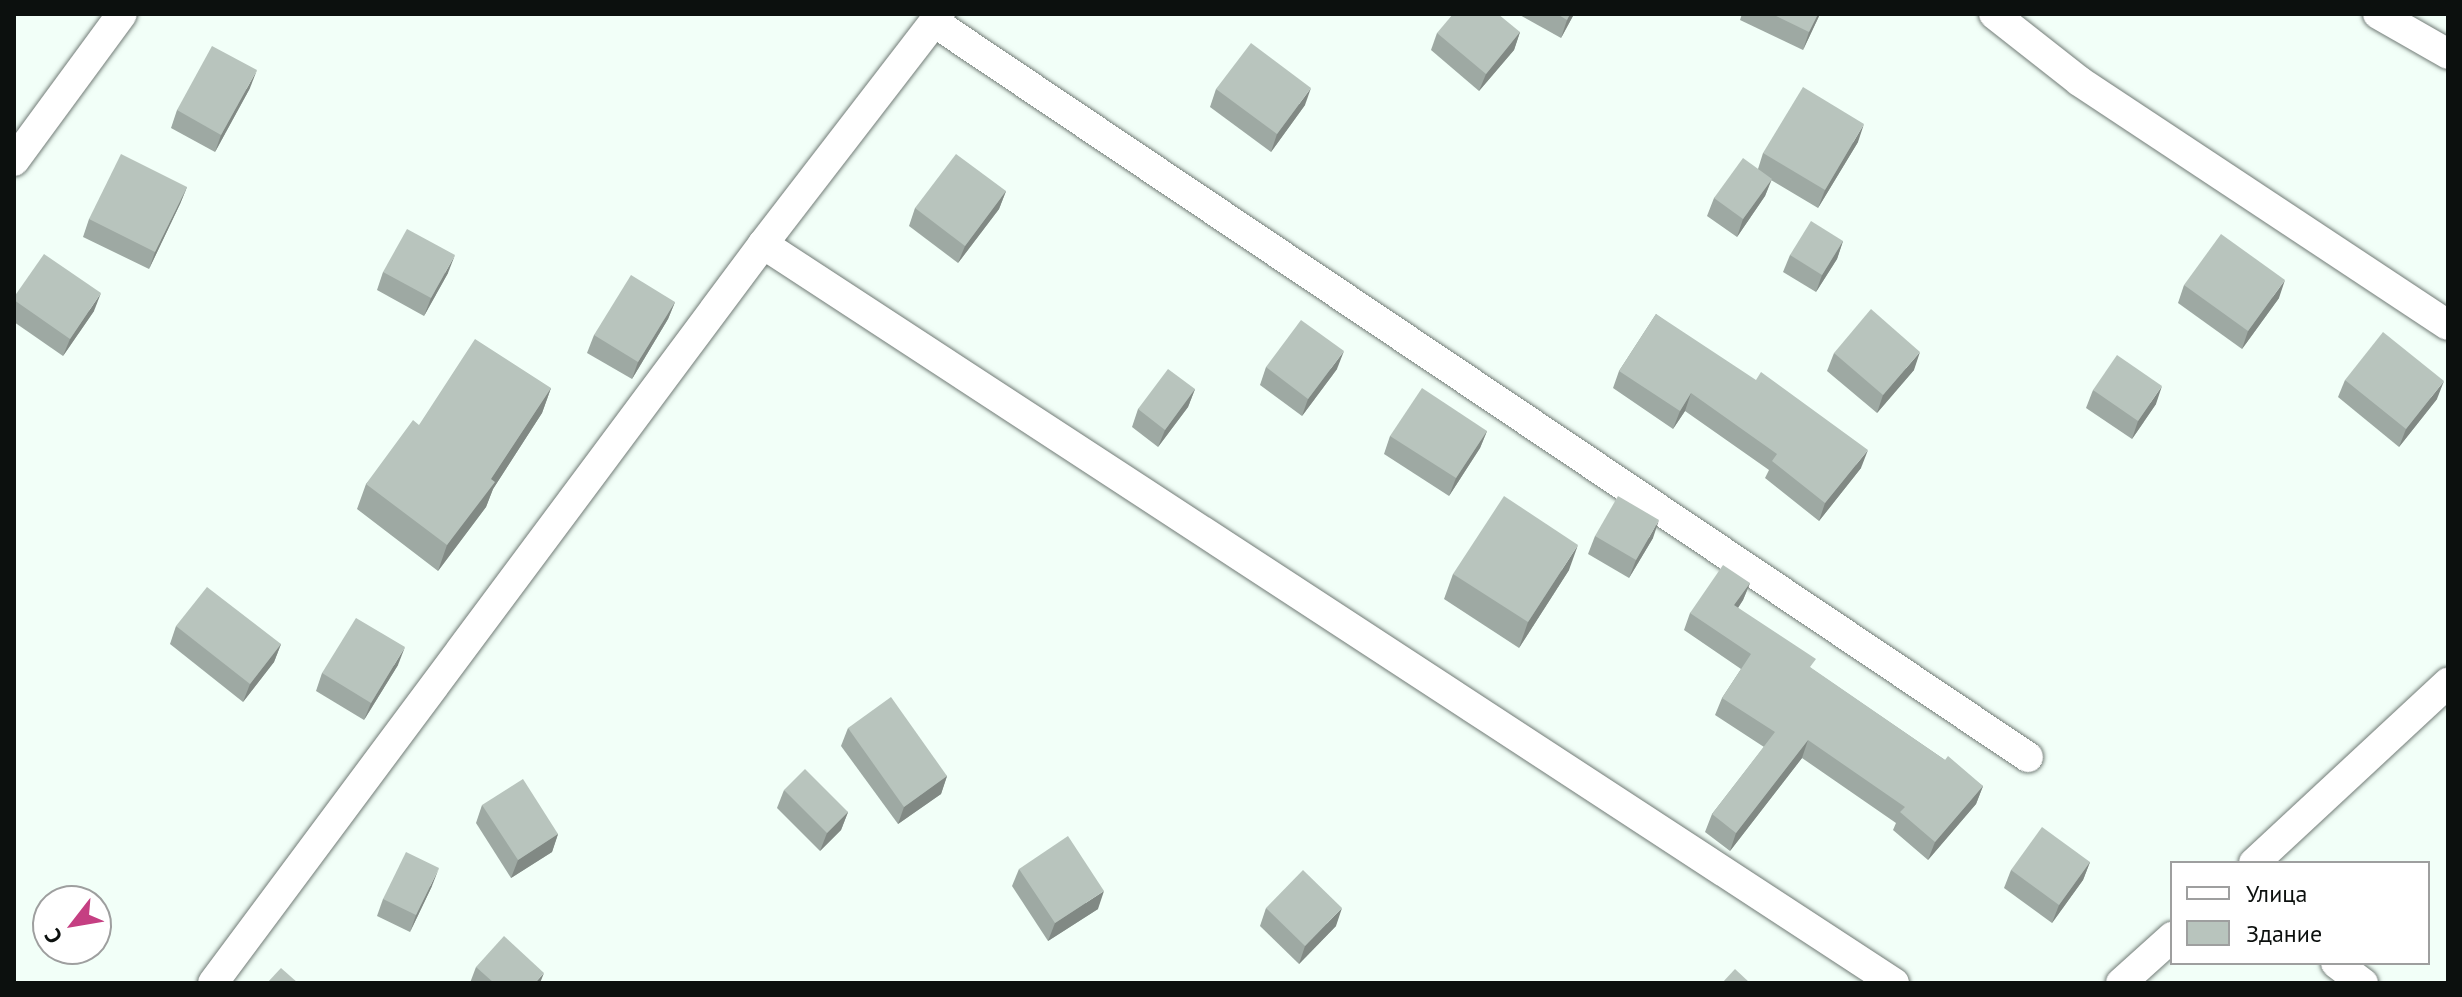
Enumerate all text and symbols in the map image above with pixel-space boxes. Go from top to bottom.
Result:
legend [2170,861,2430,965]
text: Улица [2246,878,2307,909]
north arrow [32,885,112,965]
text: Здание [2246,918,2322,949]
text: С [38,924,68,949]

